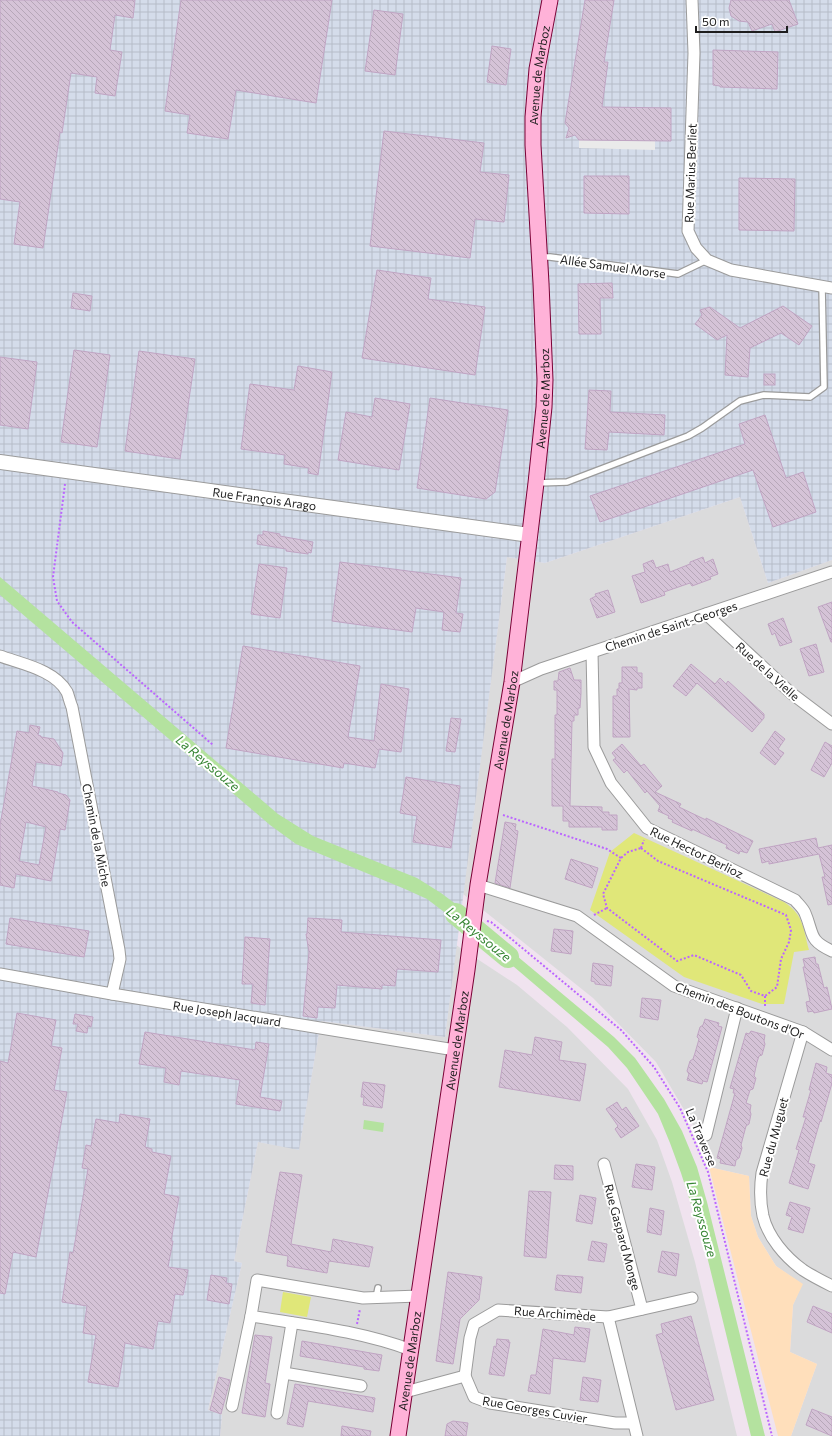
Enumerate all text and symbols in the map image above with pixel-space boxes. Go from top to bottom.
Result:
scale bar [696,8,787,34]
text: 50 m [702,14,730,28]
street label: Avenue de Marboz [526,24,552,125]
street label: Rue Marius Berliet [681,123,699,223]
street label: Allée Samuel Morse [559,252,667,280]
street label: Avenue de Marboz [533,348,552,449]
street label: Rue François Arago [212,484,317,513]
street label: Chemin de Saint-Georges [603,598,739,654]
street label: Rue de la Vielle [733,639,803,703]
street label: Avenue de Marboz [490,670,520,771]
water label: La Reyssouze [173,732,243,794]
street label: Chemin de la Miche [80,782,114,888]
street label: Rue Hector Berlioz [648,823,746,881]
water label: La Reyssouze [443,903,515,965]
street label: Chemin des Boutons d'Or [673,979,807,1041]
street label: Avenue de Marboz [442,989,471,1091]
street label: Rue Joseph Jacquard [172,998,282,1029]
street label: Rue du Muguet [756,1096,790,1178]
street label: La Traverse [684,1106,720,1168]
water label: La Reyssouze [683,1179,721,1259]
street label: Rue Gaspard Monge [602,1182,644,1292]
street label: Rue Archimède [514,1303,596,1323]
street label: Avenue de Marboz [395,1310,423,1412]
street label: Rue Georges Cuvier [482,1393,589,1425]

